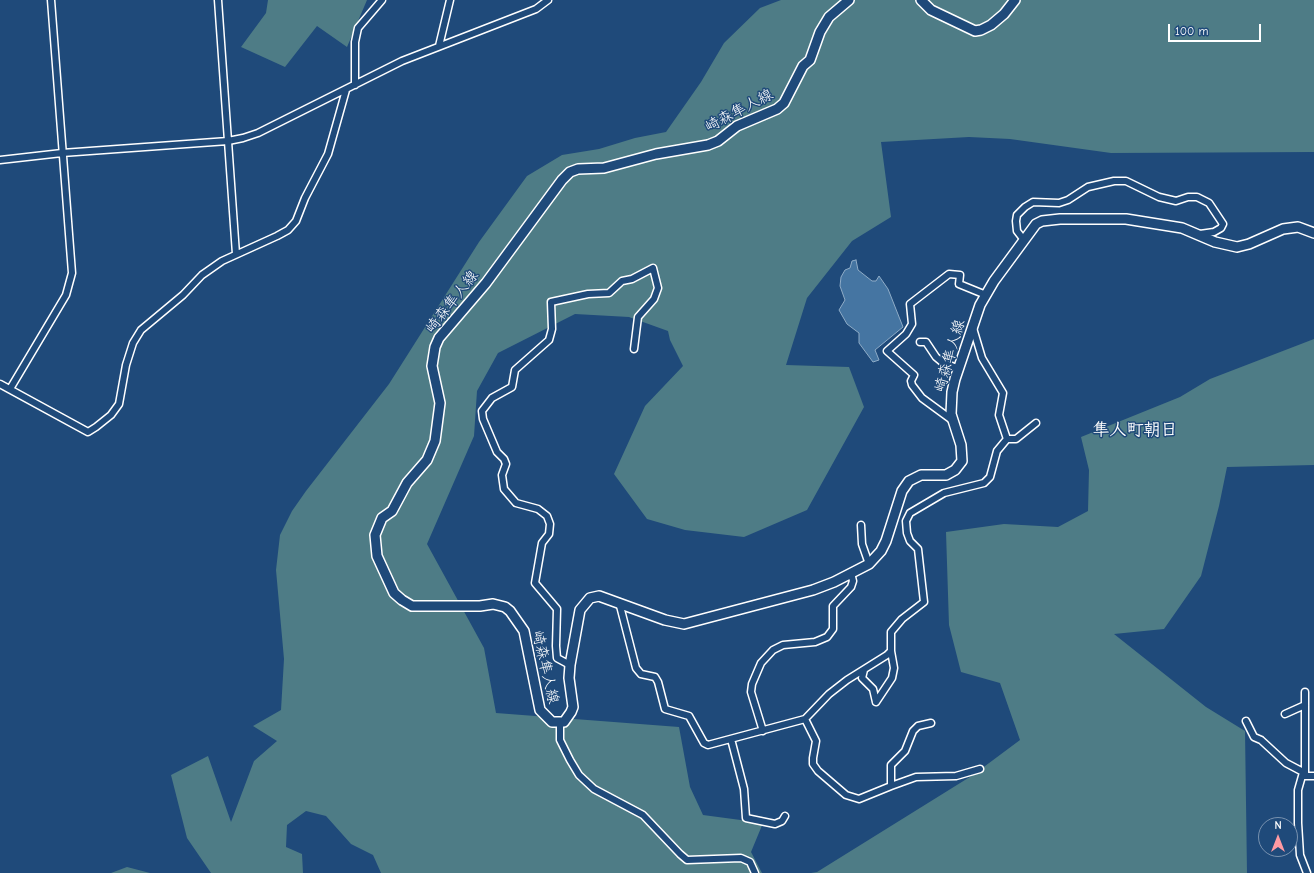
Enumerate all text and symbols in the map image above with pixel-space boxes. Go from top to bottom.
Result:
scale bar [1170,16,1263,42]
text: 100 m [1175,24,1208,38]
street label: 崎森隼人線 [702,85,776,137]
street label: 崎森隼人線 [422,267,482,337]
street label: 崎森隼人線 [931,317,969,395]
district label: 隼人町朝日 [1093,420,1177,440]
street label: 崎森隼人線 [528,628,562,706]
north arrow [1258,817,1298,857]
text: N [1274,819,1282,832]

